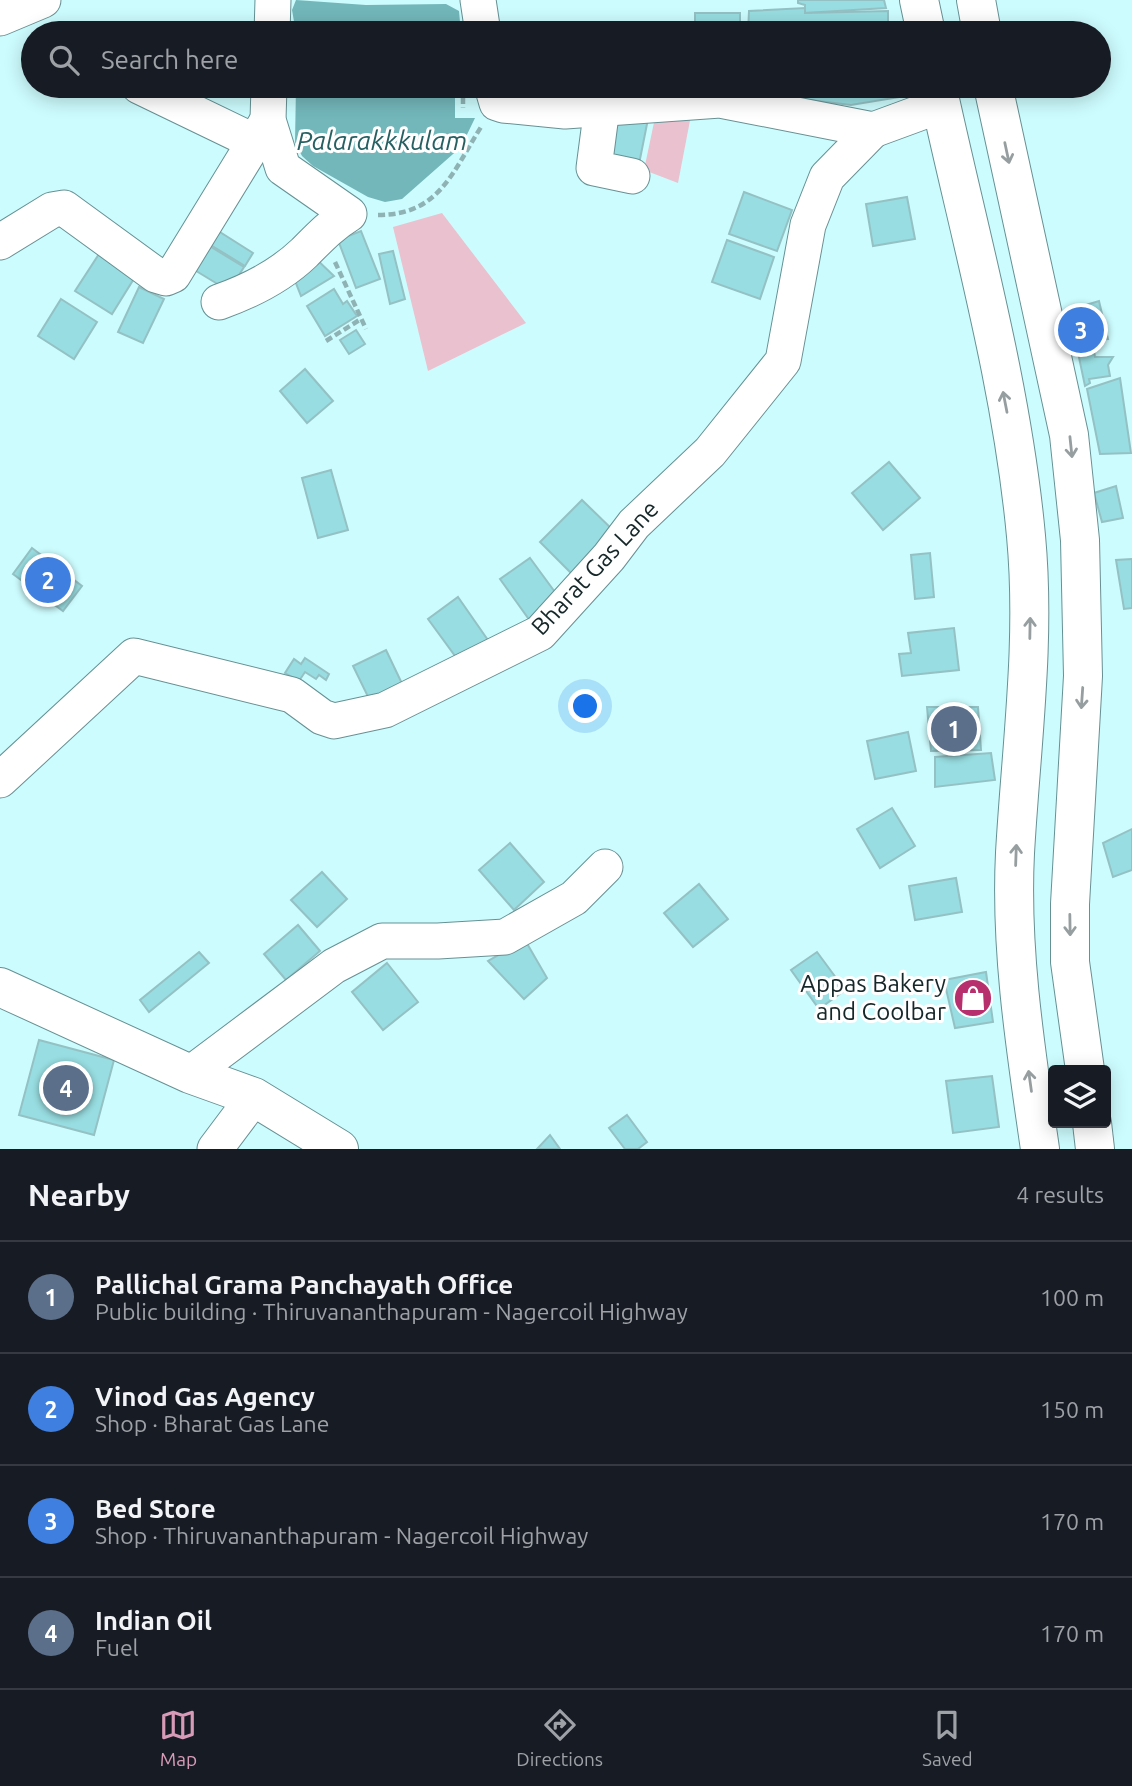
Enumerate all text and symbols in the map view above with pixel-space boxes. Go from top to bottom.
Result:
search box [21,21,1111,98]
icon: search [45,41,83,79]
text: Search here [101,45,238,74]
water label: Palarakkkulam [297,126,467,155]
one-way arrow [1002,141,1015,163]
pin: 3 [1058,304,1104,356]
one-way arrow [998,391,1012,414]
one-way arrow [1064,435,1077,458]
street label: Bharat Gas Lane [526,495,664,640]
pin: 2 [25,554,71,606]
one-way arrow [1023,616,1037,639]
one-way arrow [1075,686,1088,709]
your location [568,689,602,723]
pin: 1 [931,703,977,755]
one-way arrow [1009,843,1022,866]
one-way arrow [1063,913,1077,936]
place label: Appas Bakery and Coolbar [800,970,946,1025]
shop icon: Appas Bakery and Coolbar [952,977,994,1019]
pin: 4 [43,1062,89,1114]
map controls [1048,1065,1111,1128]
button: layers [1048,1065,1111,1128]
one-way arrow [1023,1071,1036,1093]
text: Nearby [28,1178,130,1212]
text: 4 results [1016,1182,1104,1207]
text: Pallichal Grama Panchayath Office [95,1270,513,1299]
text: 1 [45,1285,57,1310]
text: 100 m [1040,1285,1104,1310]
text: Public building · Thiruvananthapuram - Nagercoil Highway [95,1299,688,1324]
text: Vinod Gas Agency [95,1382,315,1411]
text: 2 [45,1397,57,1422]
text: 150 m [1040,1397,1104,1422]
text: Shop · Bharat Gas Lane [95,1411,329,1436]
text: Bed Store [95,1494,216,1523]
text: 3 [45,1509,57,1534]
text: 170 m [1040,1509,1104,1534]
text: Shop · Thiruvananthapuram - Nagercoil Highway [95,1523,588,1548]
text: Indian Oil [95,1606,212,1635]
text: 4 [45,1621,57,1646]
text: 170 m [1040,1621,1104,1646]
text: Fuel [95,1635,139,1660]
tab: Map [159,1706,197,1770]
tab: Directions [516,1706,603,1770]
tab: Saved [922,1706,973,1770]

